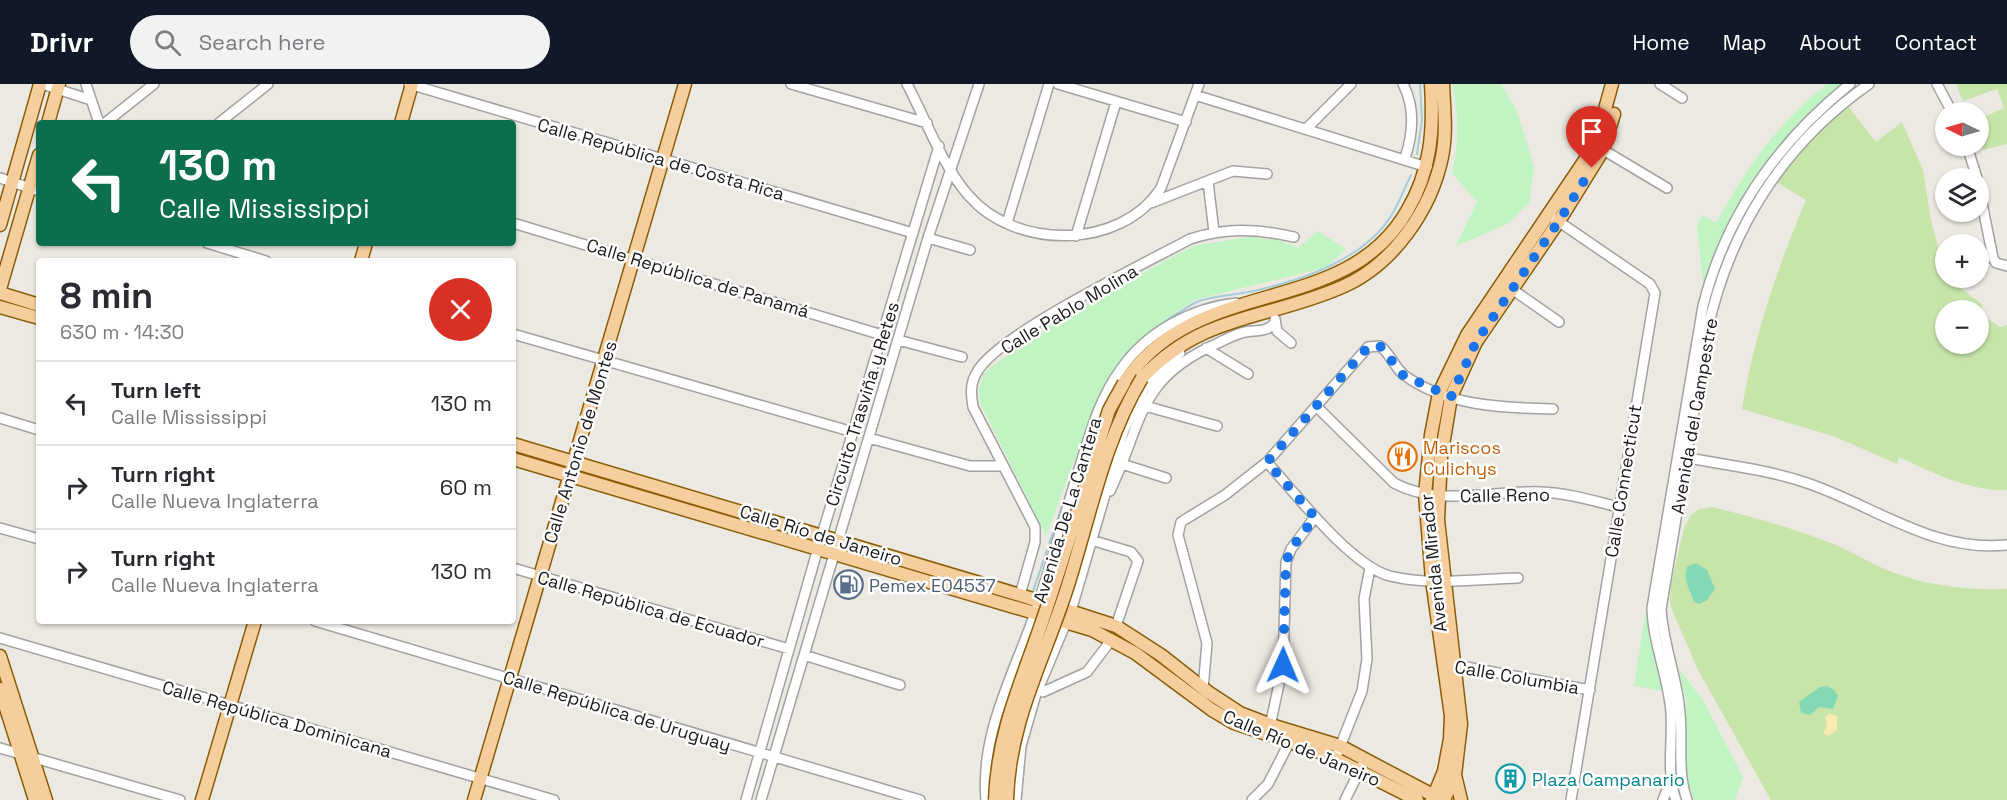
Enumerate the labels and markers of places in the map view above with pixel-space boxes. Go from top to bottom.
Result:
pin [1566,106,1617,168]
place label: Mariscos Culichys [1423,436,1501,480]
restaurant icon: Mariscos Culichys [1386,441,1418,473]
fuel station icon: Pemex E04537 [832,569,864,601]
place label: Pemex E04537 [869,574,996,597]
building icon: Plaza Campanario [1495,763,1527,795]
place label: Plaza Campanario [1532,768,1685,791]

